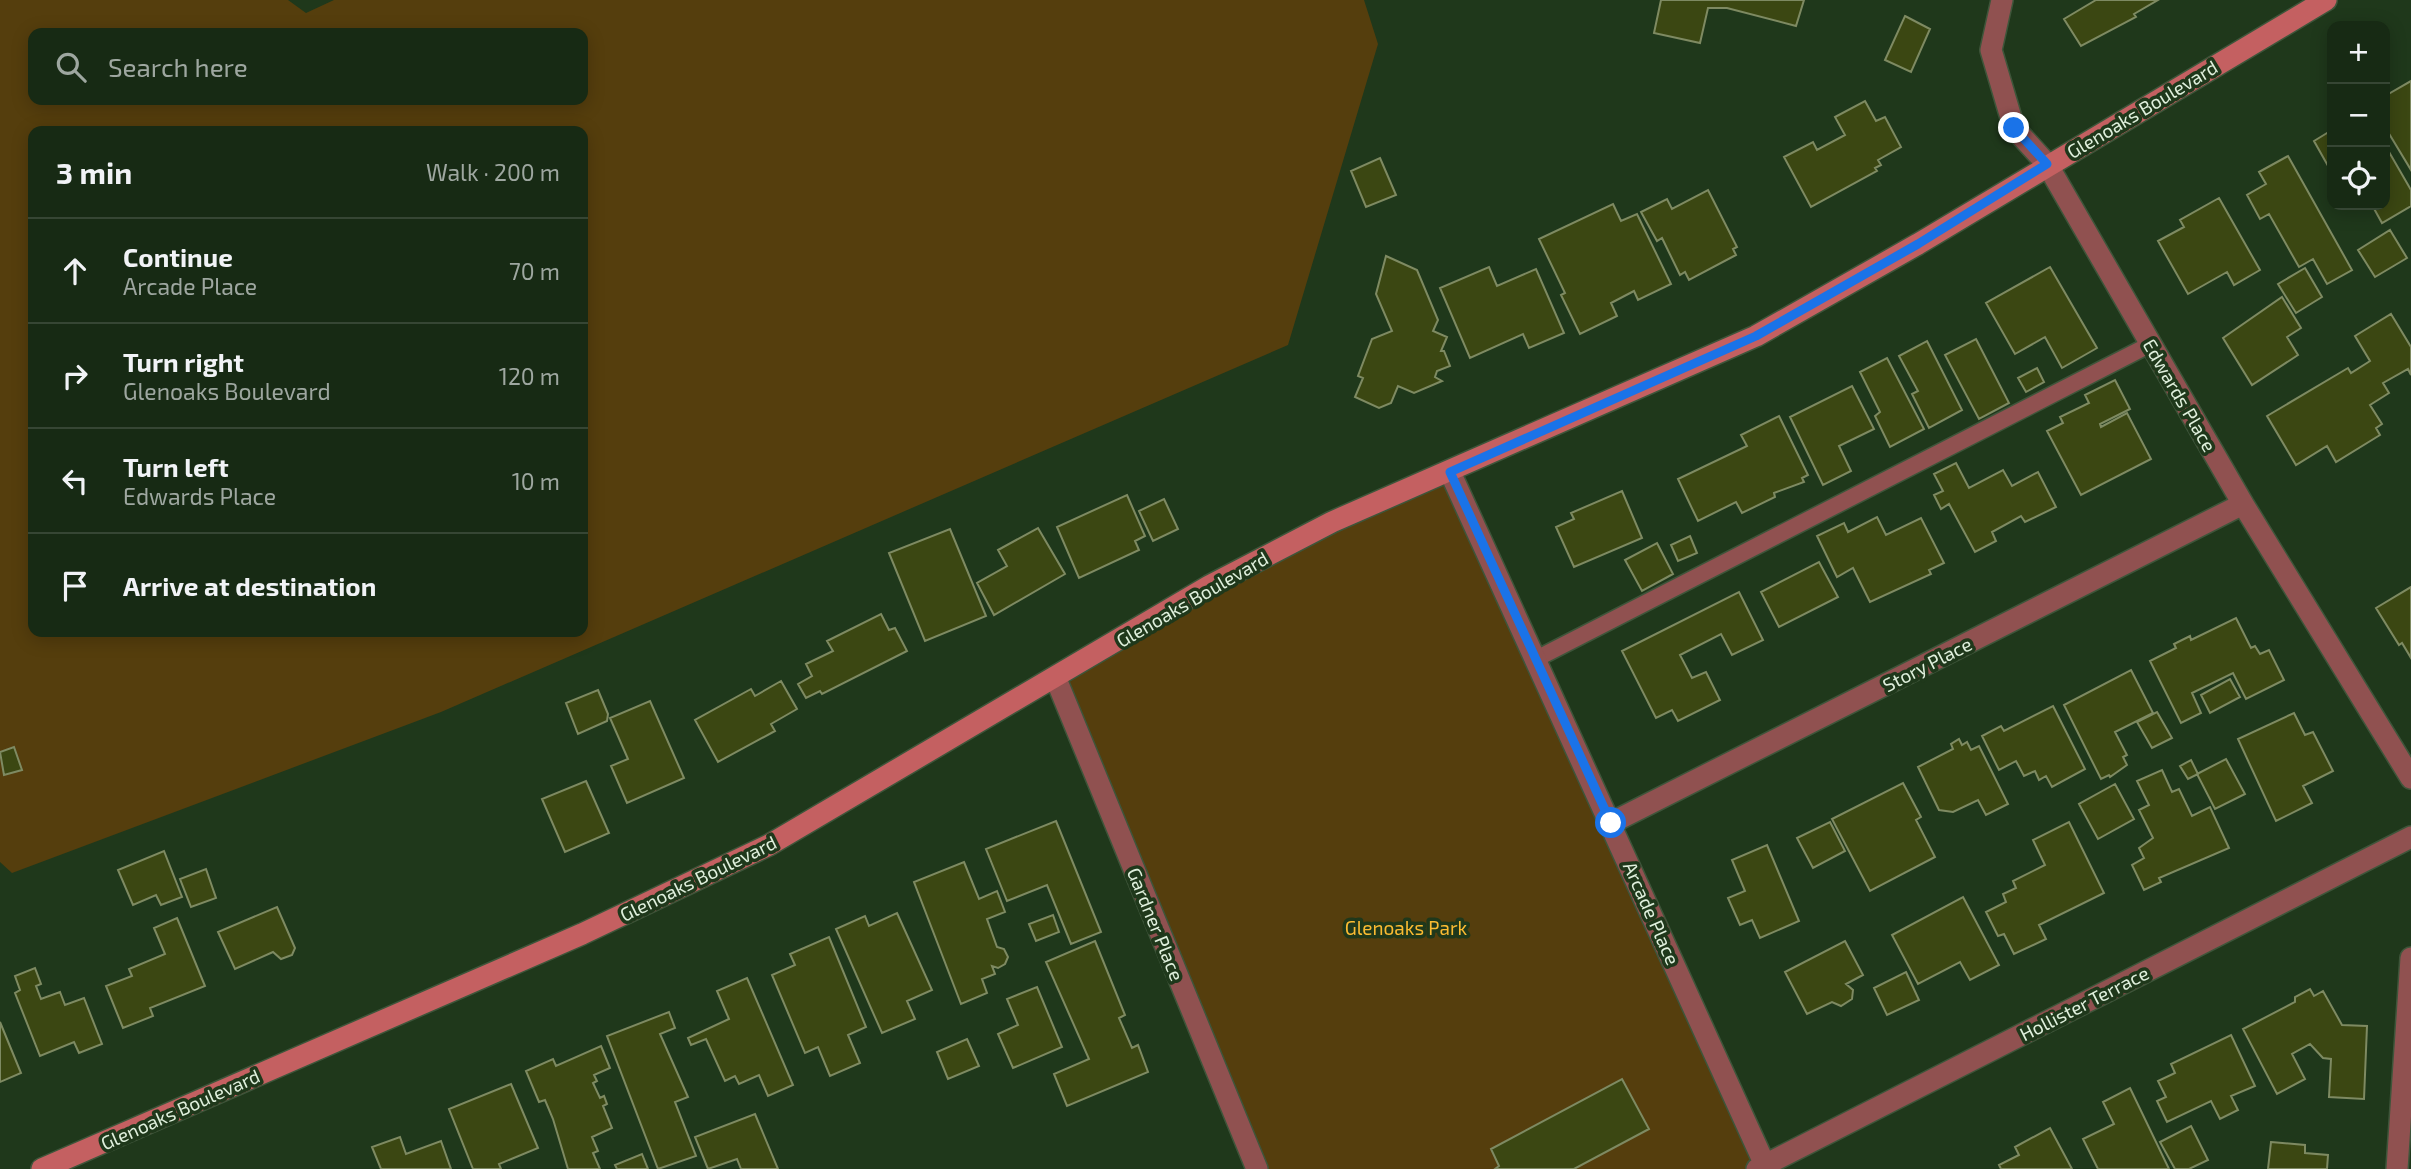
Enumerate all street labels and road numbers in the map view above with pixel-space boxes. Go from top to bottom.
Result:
street label: Glenoaks Boulevard [2063,55,2221,163]
street label: Edwards Place [2138,335,2222,455]
street label: Glenoaks Boulevard [1112,546,1272,652]
street label: Story Place [1879,632,1975,696]
street label: Glenoaks Boulevard [616,830,780,926]
street label: Arcade Place [1619,858,1685,968]
street label: Gardner Place [1123,864,1189,984]
street label: Hollister Terrace [2016,961,2152,1045]
street label: Glenoaks Boulevard [97,1064,263,1154]

